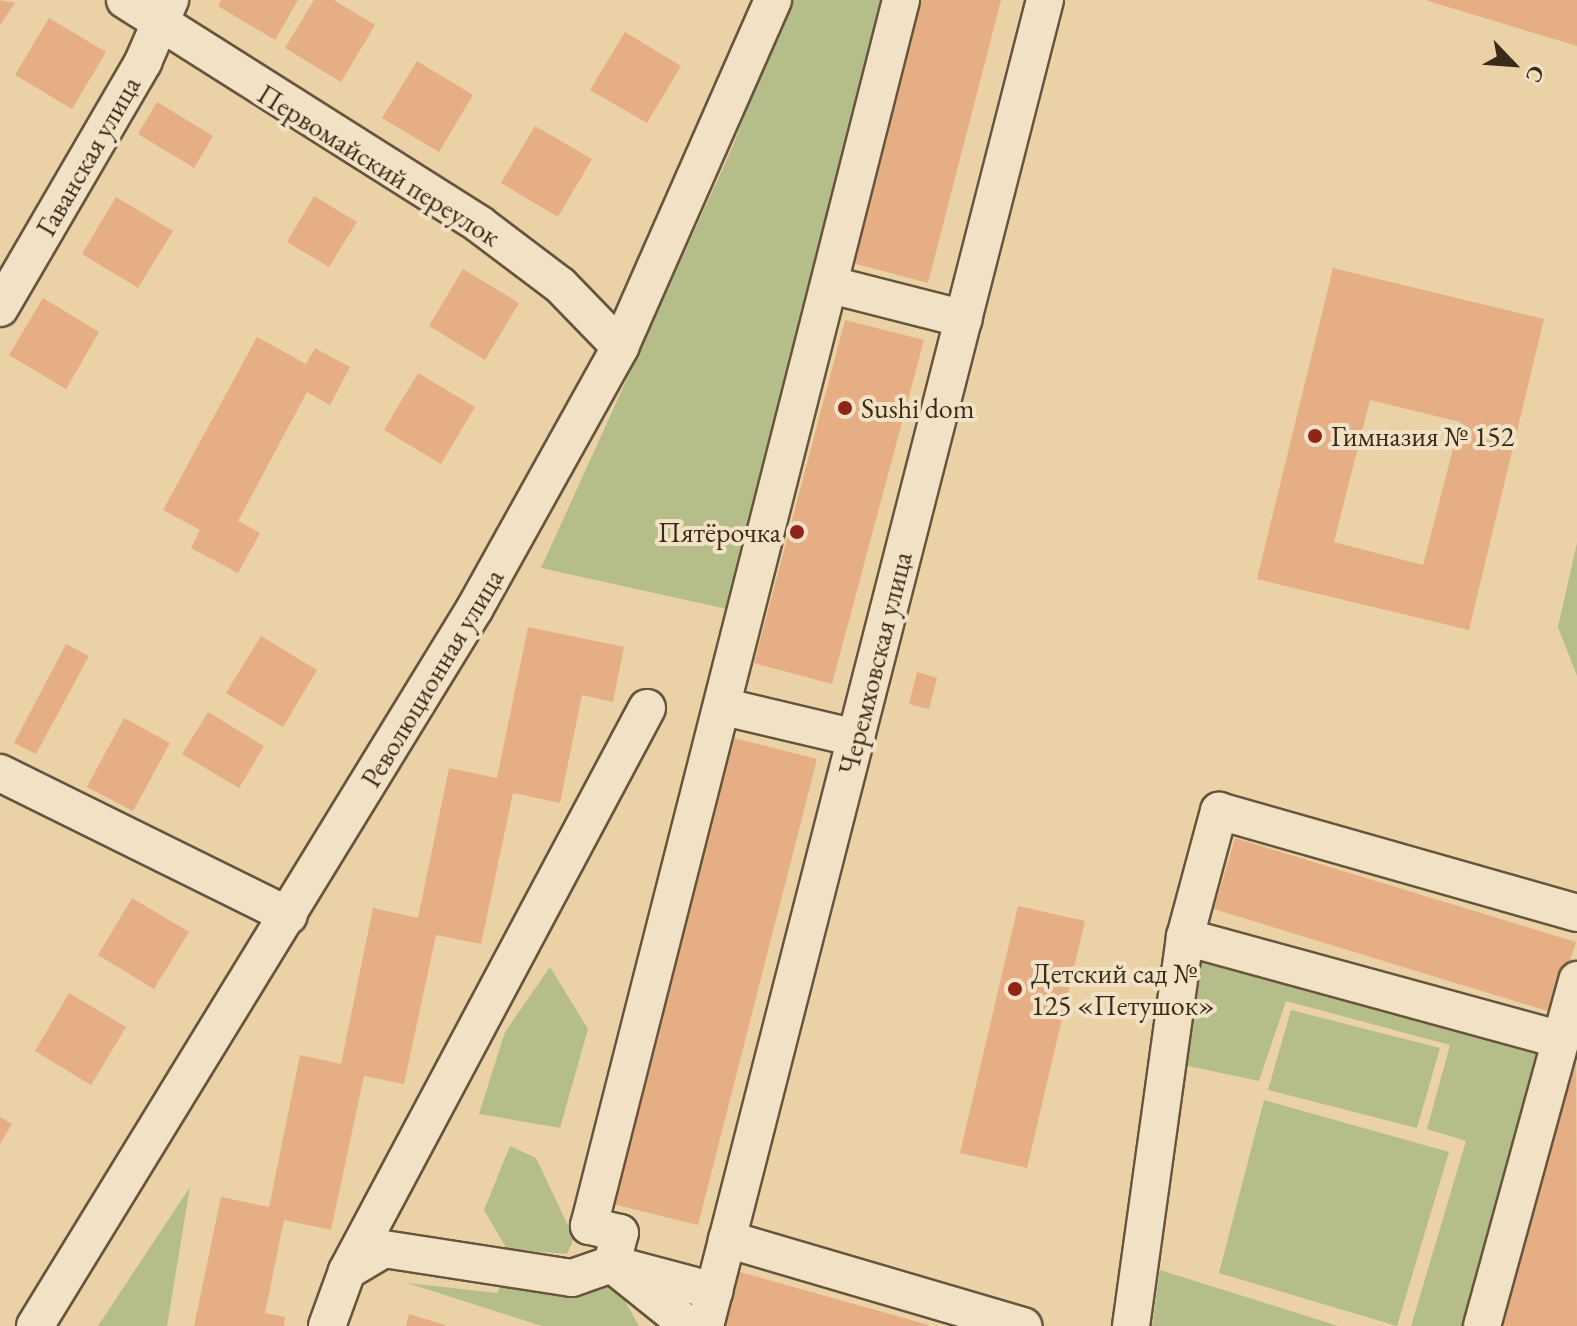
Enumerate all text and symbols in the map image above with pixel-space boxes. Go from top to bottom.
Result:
north arrow [1473,24,1553,104]
text: С [1519,61,1552,88]
street label: Гаванская улица [29,70,147,242]
street label: Первомайский переулок [251,77,507,253]
place label: Sushi dom [861,391,975,425]
marker: Sushi dom [836,399,854,417]
place label: Гимназия № 152 [1331,419,1514,453]
marker: Гимназия № 152 [1306,427,1324,445]
place label: Пятёрочка [658,515,781,549]
marker: Пятёрочка [788,523,806,541]
street label: Черемховская улица [831,548,919,778]
street label: Революционная улица [354,563,510,793]
place label: Детский сад № 125 «Петушок» [1031,956,1215,1022]
marker: Детский сад № 125 «Петушок» [1006,980,1024,998]

